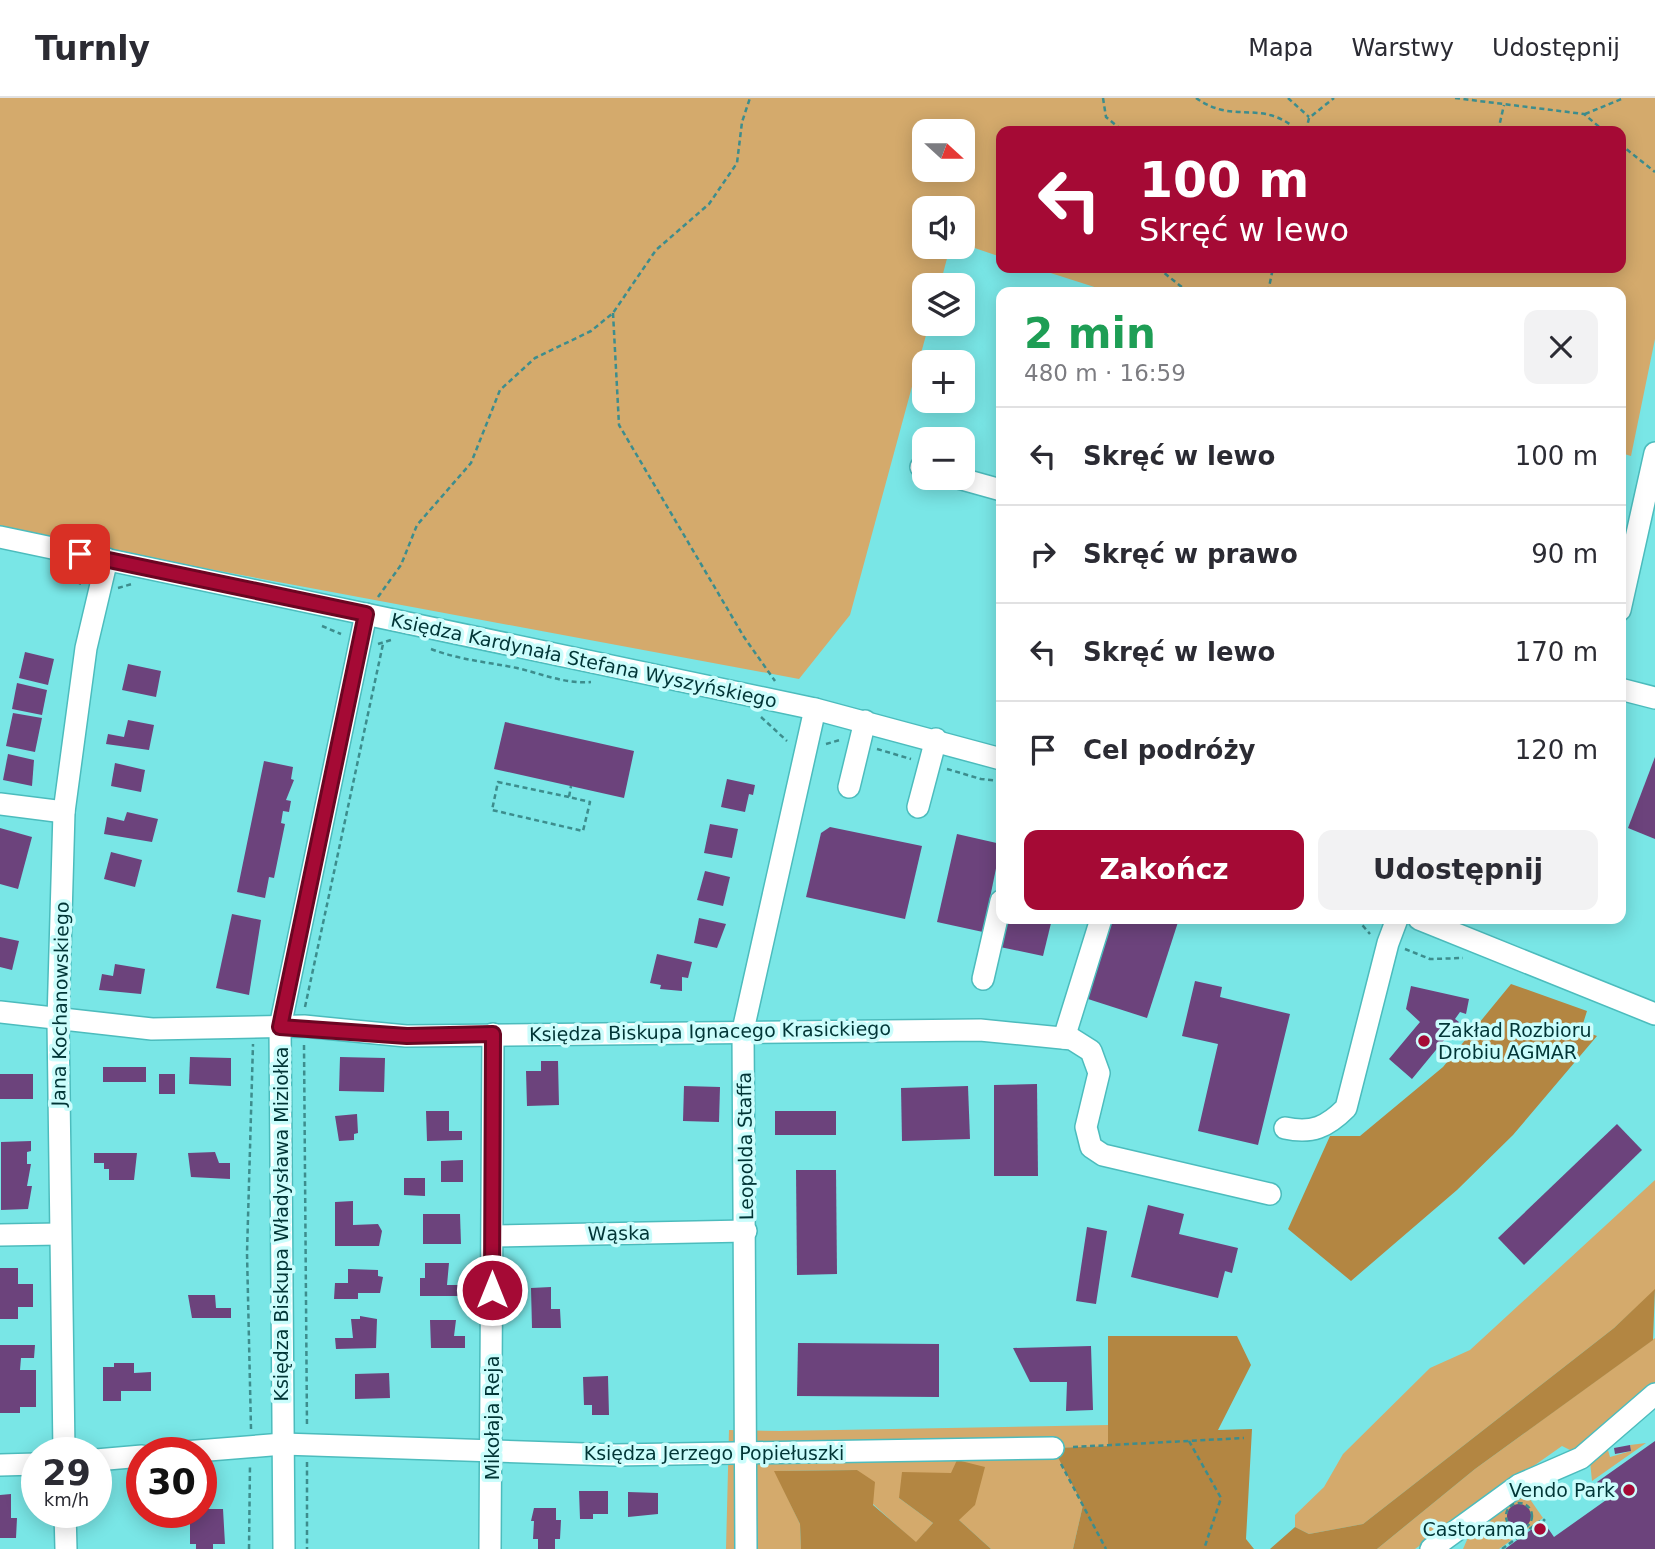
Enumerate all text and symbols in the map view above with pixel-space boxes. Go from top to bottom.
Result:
text: Turnly [35,29,150,68]
text: Mapa [1248,34,1314,62]
text: Warstwy [1352,34,1454,62]
text: Udostępnij [1492,34,1620,62]
north arrow [912,119,975,182]
map controls [912,119,975,490]
text: 100 m [1139,152,1309,209]
icon: left [1024,154,1115,245]
button: sound [912,196,975,259]
text: Skręć w lewo [1139,211,1349,249]
button: layers [912,273,975,336]
text: 2 min [1024,309,1156,358]
button: close [1524,310,1598,384]
button: + [912,350,975,413]
text: 480 m · 16:59 [1024,360,1186,386]
button: − [912,427,975,490]
icon: left [1024,437,1062,475]
text: Skręć w lewo [1083,441,1275,471]
text: 100 m [1515,441,1598,471]
pin [50,524,110,584]
icon: arrive [61,535,99,573]
icon: right [1024,535,1062,573]
text: Skręć w prawo [1083,539,1298,569]
text: 90 m [1531,539,1598,569]
street label: Księdza Kardynała Stefana Wyszyńskiego [389,608,779,712]
icon: left [1024,633,1062,671]
text: Skręć w lewo [1083,637,1275,667]
text: 170 m [1515,637,1598,667]
icon: arrive [1024,731,1062,769]
text: Cel podróży [1083,735,1256,765]
text: 120 m [1515,735,1598,765]
button: Zakończ [1024,830,1304,910]
button: Udostępnij [1318,830,1598,910]
street label: Jana Kochanowskiego [47,901,73,1108]
street label: Księdza Biskupa Ignacego Krasickiego [529,1017,891,1045]
place label: Zakład Rozbioru Drobiu AGMAR [1438,1019,1592,1063]
marker: Zakład Rozbioru Drobiu AGMAR [1416,1033,1432,1049]
street label: Księdza Biskupa Władysława Miziołka [270,1046,292,1402]
street label: Leopolda Staffa [733,1072,757,1220]
street label: Wąska [587,1221,651,1245]
position arrow [455,1253,529,1327]
street label: Mikołaja Reja [481,1356,503,1480]
speed limit sign: 30 [126,1437,217,1528]
street label: Księdza Jerzego Popiełuszki [584,1442,844,1464]
text: 29 [42,1453,91,1493]
place label: Vendo Park [1509,1479,1615,1501]
marker: Vendo Park [1621,1482,1637,1498]
text: km/h [44,1489,89,1510]
place label: Castorama [1423,1518,1526,1540]
marker: Castorama [1532,1521,1548,1537]

